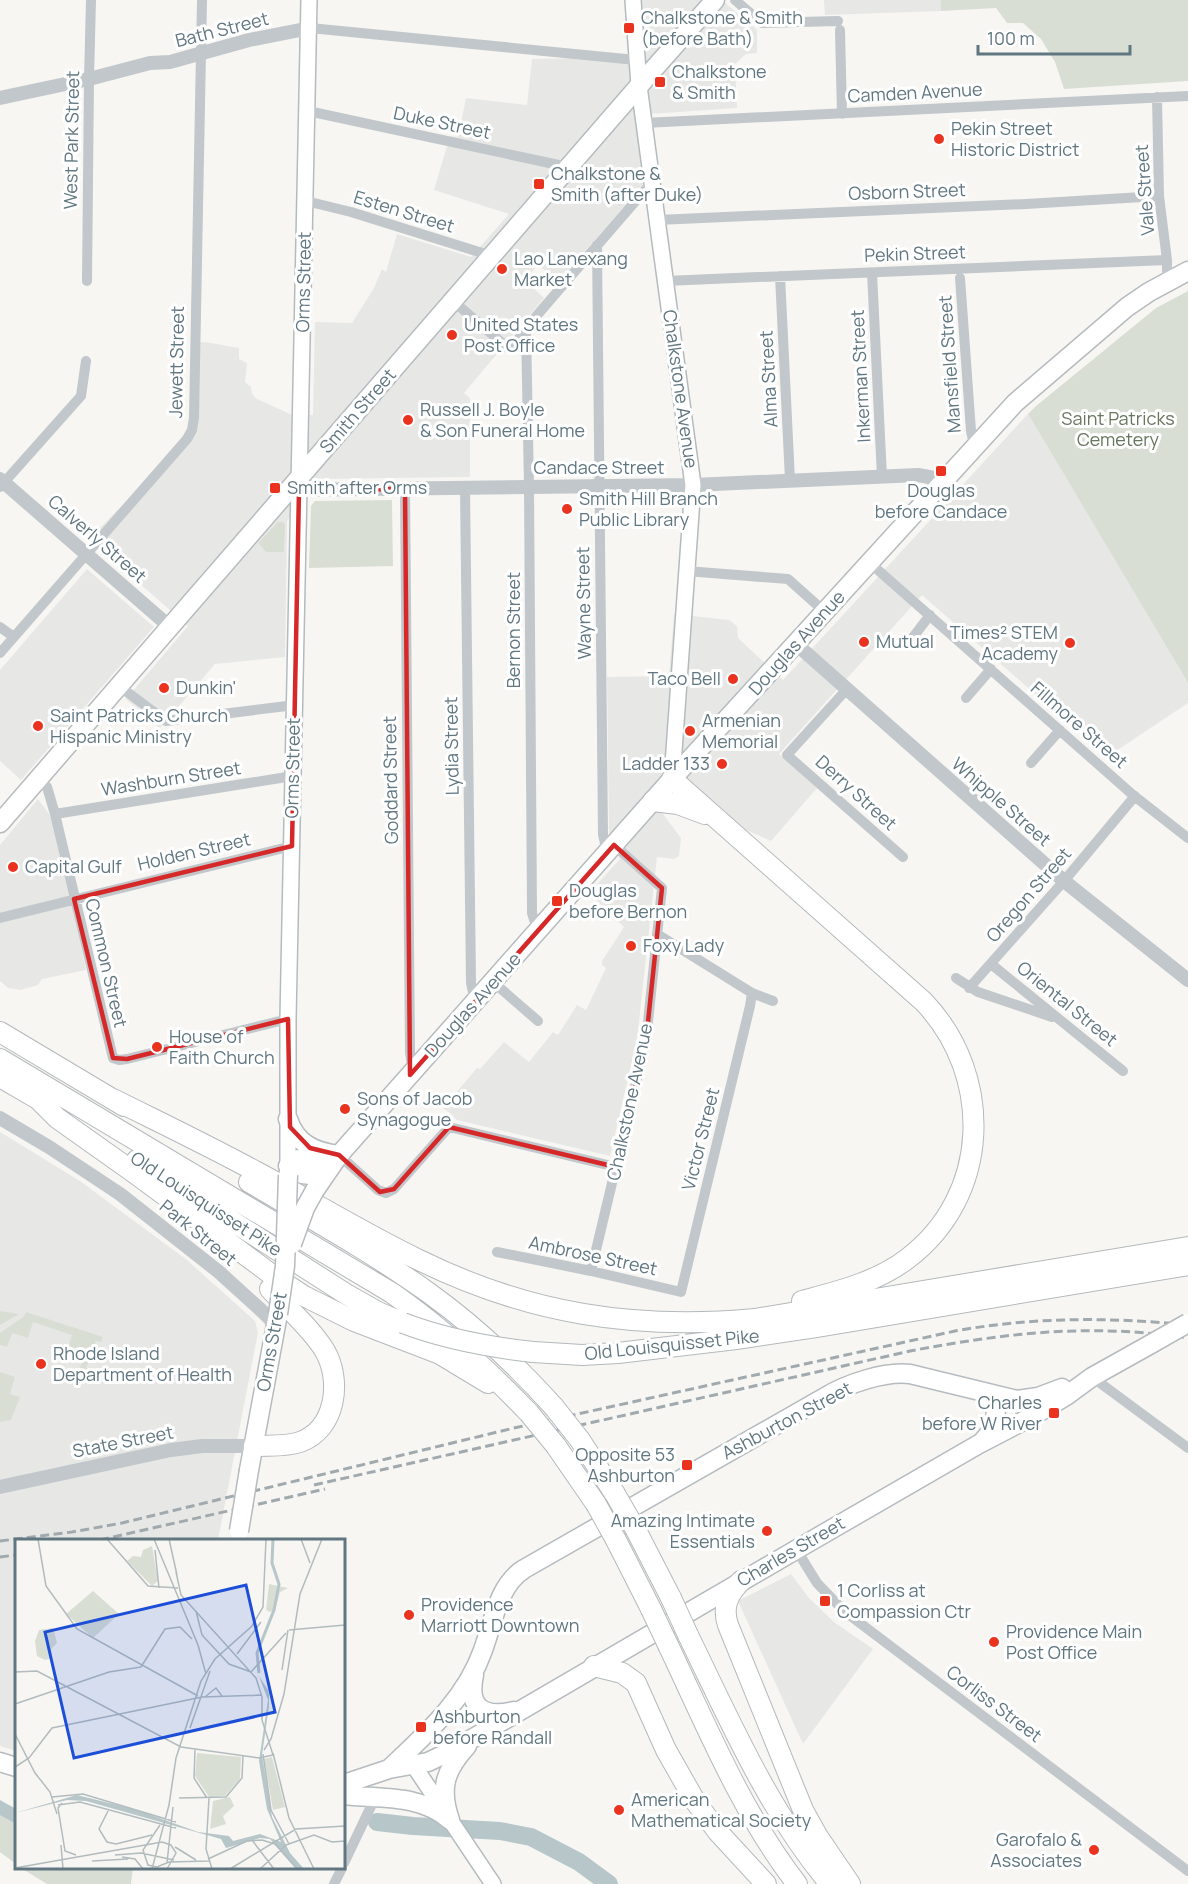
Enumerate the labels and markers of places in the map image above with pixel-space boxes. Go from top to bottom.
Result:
place label: Chalkstone & Smith (before Bath) [641,5,803,50]
marker: Chalkstone & Smith (before Bath) [622,21,636,35]
place label: Chalkstone & Smith [672,59,767,104]
marker: Chalkstone & Smith [653,75,667,89]
place label: Pekin Street Historic District [951,116,1080,161]
marker: Pekin Street Historic District [932,132,946,146]
place label: Chalkstone & Smith (after Duke) [551,161,703,206]
marker: Chalkstone & Smith (after Duke) [532,177,546,191]
place label: Lao Lanexang Market [514,246,628,291]
marker: Lao Lanexang Market [495,262,509,276]
place label: United States Post Office [464,312,578,357]
marker: United States Post Office [445,328,459,342]
place label: Russell J. Boyle & Son Funeral Home [420,397,585,442]
marker: Russell J. Boyle & Son Funeral Home [401,413,415,427]
marker: Douglas before Candace [934,464,948,478]
place label: Smith after Orms [287,475,427,499]
place label: Douglas before Candace [875,478,1007,523]
marker: Smith after Orms [268,481,282,495]
place label: Smith Hill Branch Public Library [579,486,718,531]
marker: Smith Hill Branch Public Library [560,502,574,516]
place label: Times² STEM Academy [950,620,1059,665]
place label: Mutual [876,629,934,653]
marker: Mutual [857,635,871,649]
marker: Times² STEM Academy [1063,636,1077,650]
place label: Taco Bell [648,666,721,690]
marker: Taco Bell [726,672,740,686]
place label: Dunkin' [176,675,236,699]
marker: Dunkin' [157,681,171,695]
place label: Saint Patricks Church Hispanic Ministry [50,703,228,748]
place label: Armenian Memorial [702,708,781,753]
marker: Saint Patricks Church Hispanic Ministry [31,719,45,733]
marker: Armenian Memorial [683,724,697,738]
place label: Ladder 133 [622,751,710,775]
marker: Ladder 133 [715,757,729,771]
place label: Capital Gulf [25,854,122,878]
marker: Capital Gulf [6,860,20,874]
place label: Douglas before Bernon [569,878,687,923]
marker: Douglas before Bernon [550,894,564,908]
place label: Foxy Lady [643,933,725,957]
marker: Foxy Lady [624,939,638,953]
place label: House of Faith Church [169,1024,275,1069]
marker: House of Faith Church [150,1040,164,1054]
place label: Sons of Jacob Synagogue [357,1086,472,1131]
marker: Sons of Jacob Synagogue [338,1102,352,1116]
place label: Rhode Island Department of Health [53,1341,232,1386]
marker: Rhode Island Department of Health [34,1357,48,1371]
place label: Charles before W River [922,1390,1043,1435]
marker: Charles before W River [1047,1406,1061,1420]
place label: Opposite 53 Ashburton [575,1442,675,1487]
marker: Opposite 53 Ashburton [680,1458,694,1472]
place label: Amazing Intimate Essentials [611,1508,755,1553]
marker: Amazing Intimate Essentials [760,1524,774,1538]
place label: 1 Corliss at Compassion Ctr [837,1578,972,1623]
place label: Providence Marriott Downtown [421,1592,579,1637]
marker: 1 Corliss at Compassion Ctr [818,1594,832,1608]
marker: Providence Marriott Downtown [402,1608,416,1622]
place label: Providence Main Post Office [1006,1619,1142,1664]
marker: Providence Main Post Office [987,1635,1001,1649]
place label: Ashburton before Randall [433,1704,552,1749]
marker: Ashburton before Randall [414,1720,428,1734]
place label: American Mathematical Society [631,1787,812,1832]
marker: American Mathematical Society [612,1803,626,1817]
place label: Garofalo & Associates [990,1827,1082,1872]
marker: Garofalo & Associates [1087,1843,1101,1857]

